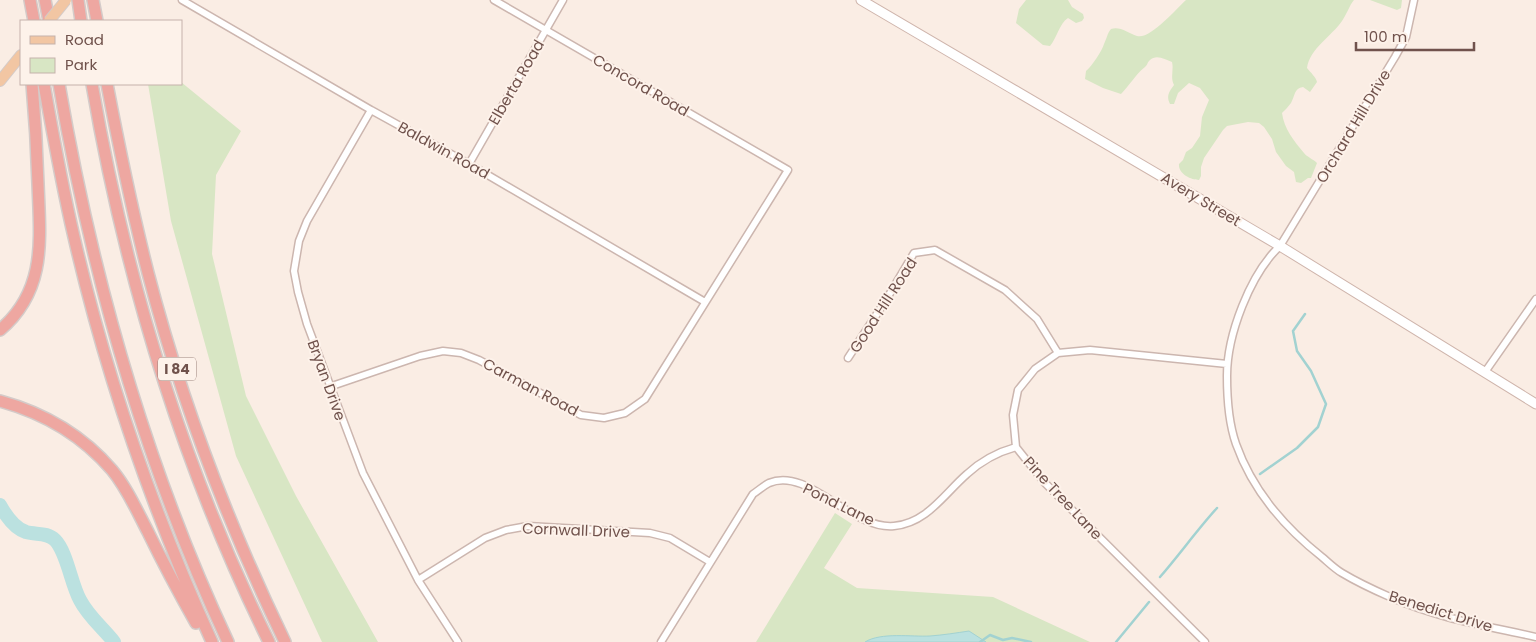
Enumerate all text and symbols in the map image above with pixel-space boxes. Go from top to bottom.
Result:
legend [20,20,182,85]
scale bar [1356,20,1474,52]
text: 100 m [1364,26,1407,47]
text: Road [65,29,104,50]
street label: Elberta Road [483,36,549,128]
street label: Concord Road [589,49,693,121]
text: Park [65,54,97,75]
street label: Orchard Hill Drive [1311,65,1395,187]
street label: Baldwin Road [394,116,494,184]
street label: Avery Street [1157,167,1245,231]
street label: Good Hill Road [844,253,922,357]
street label: Bryan Drive [303,337,351,423]
street label: Carman Road [479,353,583,421]
road number: I 84 [158,358,196,380]
street label: Pine Tree Lane [1019,452,1107,544]
street label: Pond Lane [800,478,878,530]
street label: Cornwall Drive [522,518,630,542]
street label: Benedict Drive [1387,585,1495,637]

